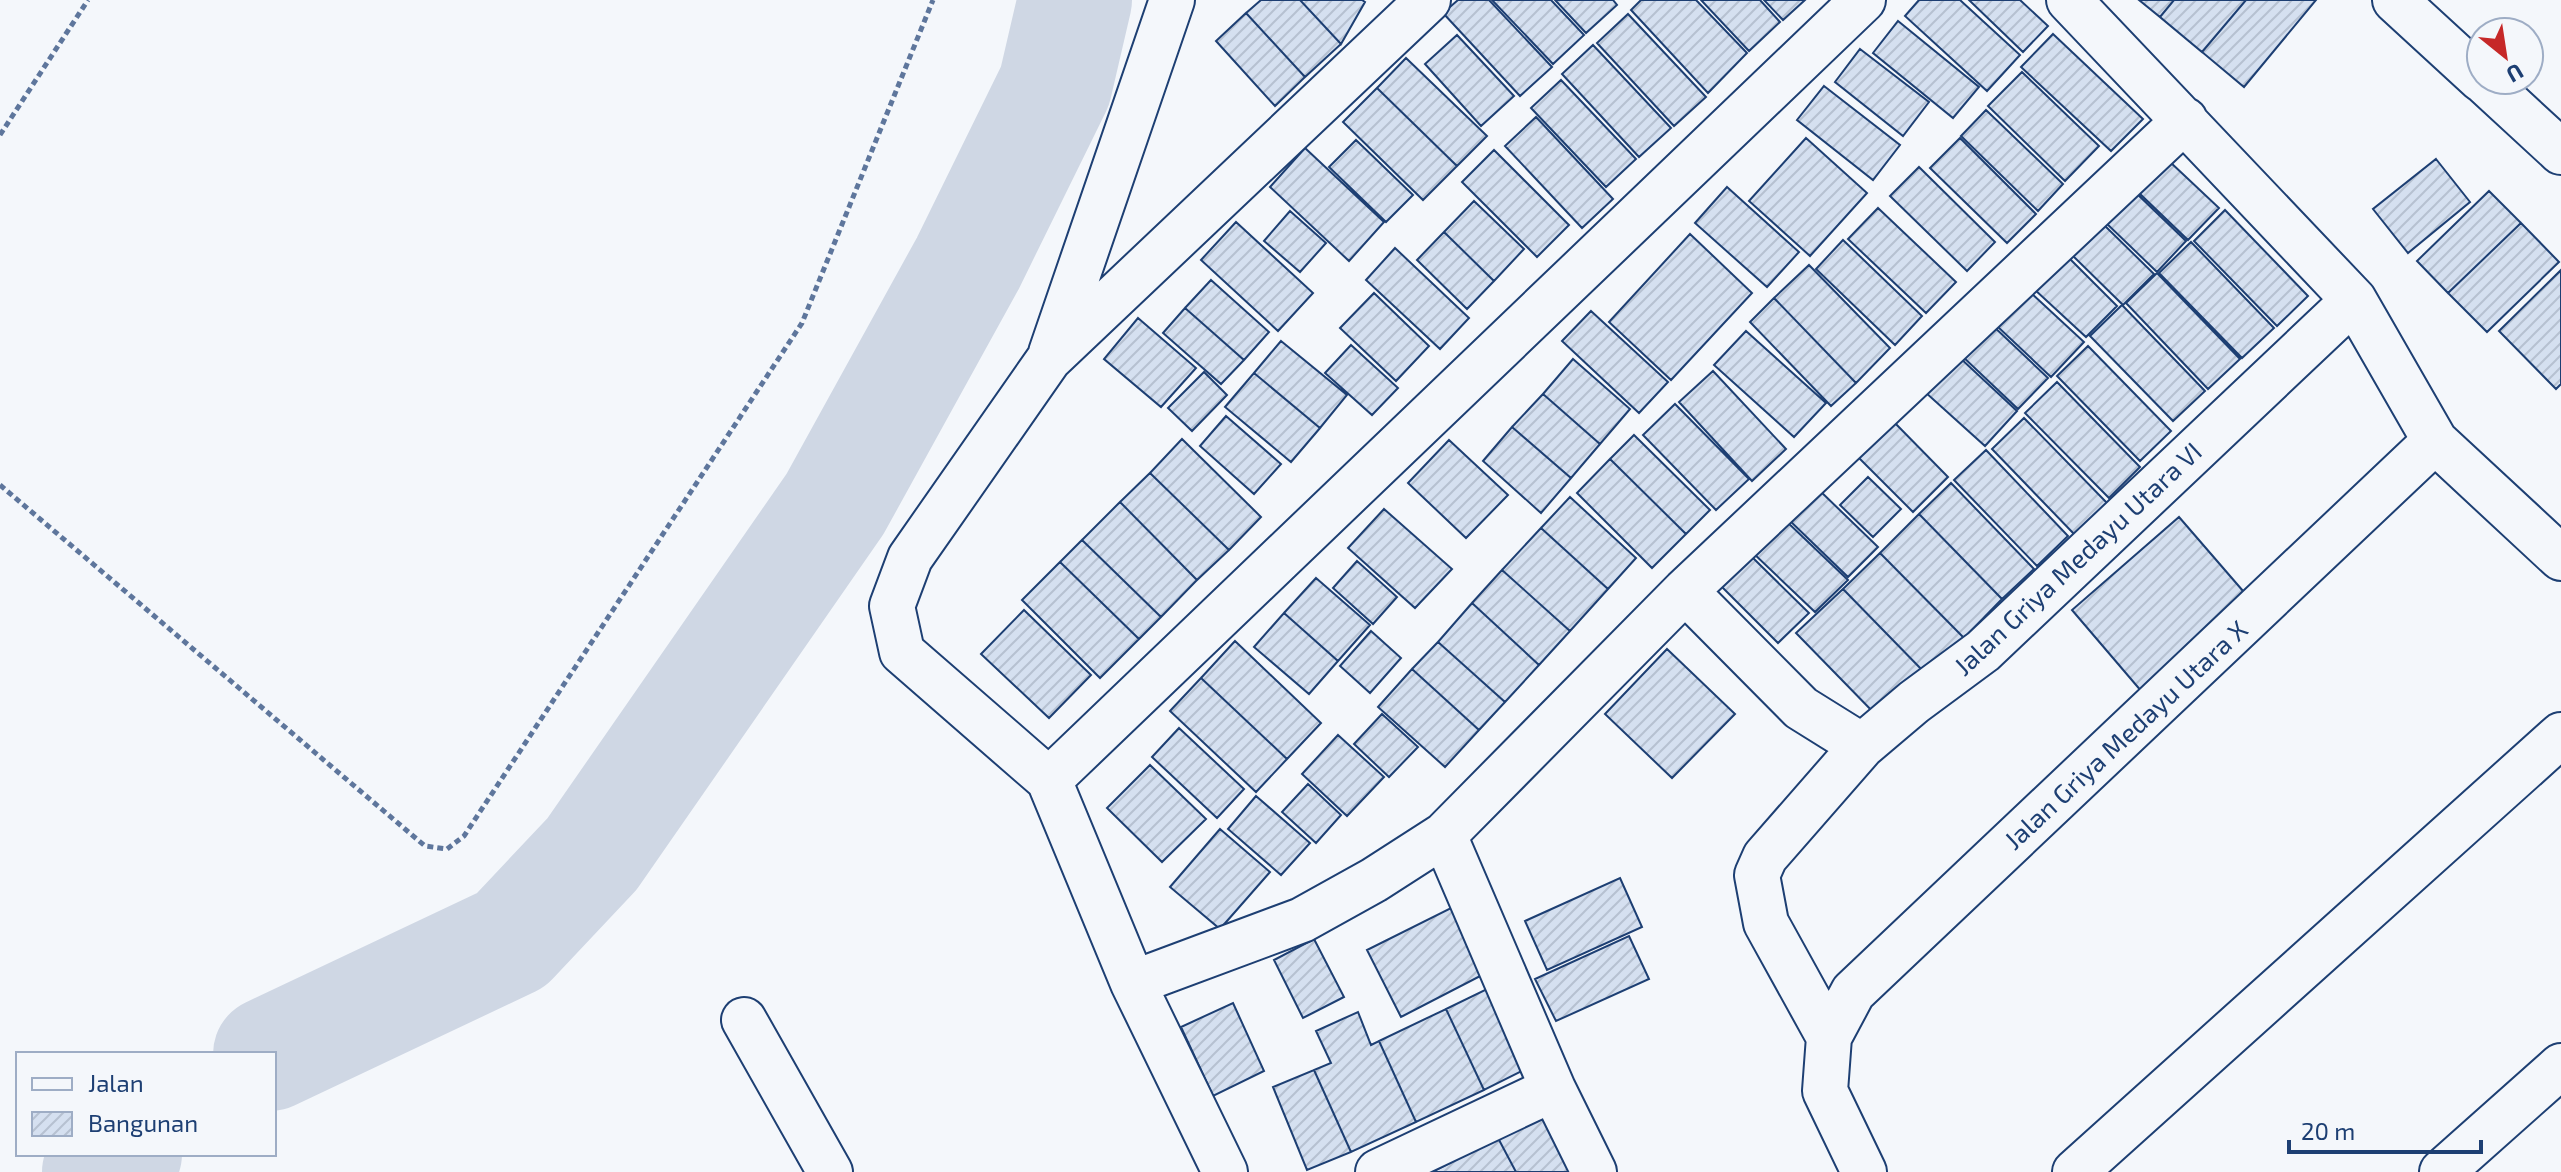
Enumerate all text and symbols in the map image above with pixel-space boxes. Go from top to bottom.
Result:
north arrow [2465,16,2545,96]
text: U [2502,59,2529,89]
street label: Jalan Griya Medayu Utara VI [1947,435,2207,681]
street label: Jalan Griya Medayu Utara X [1997,613,2253,855]
legend [16,1052,276,1156]
text: Jalan [88,1068,144,1097]
scale bar [2289,1104,2481,1154]
text: Bangunan [88,1108,198,1137]
text: 20 m [2301,1116,2355,1145]

